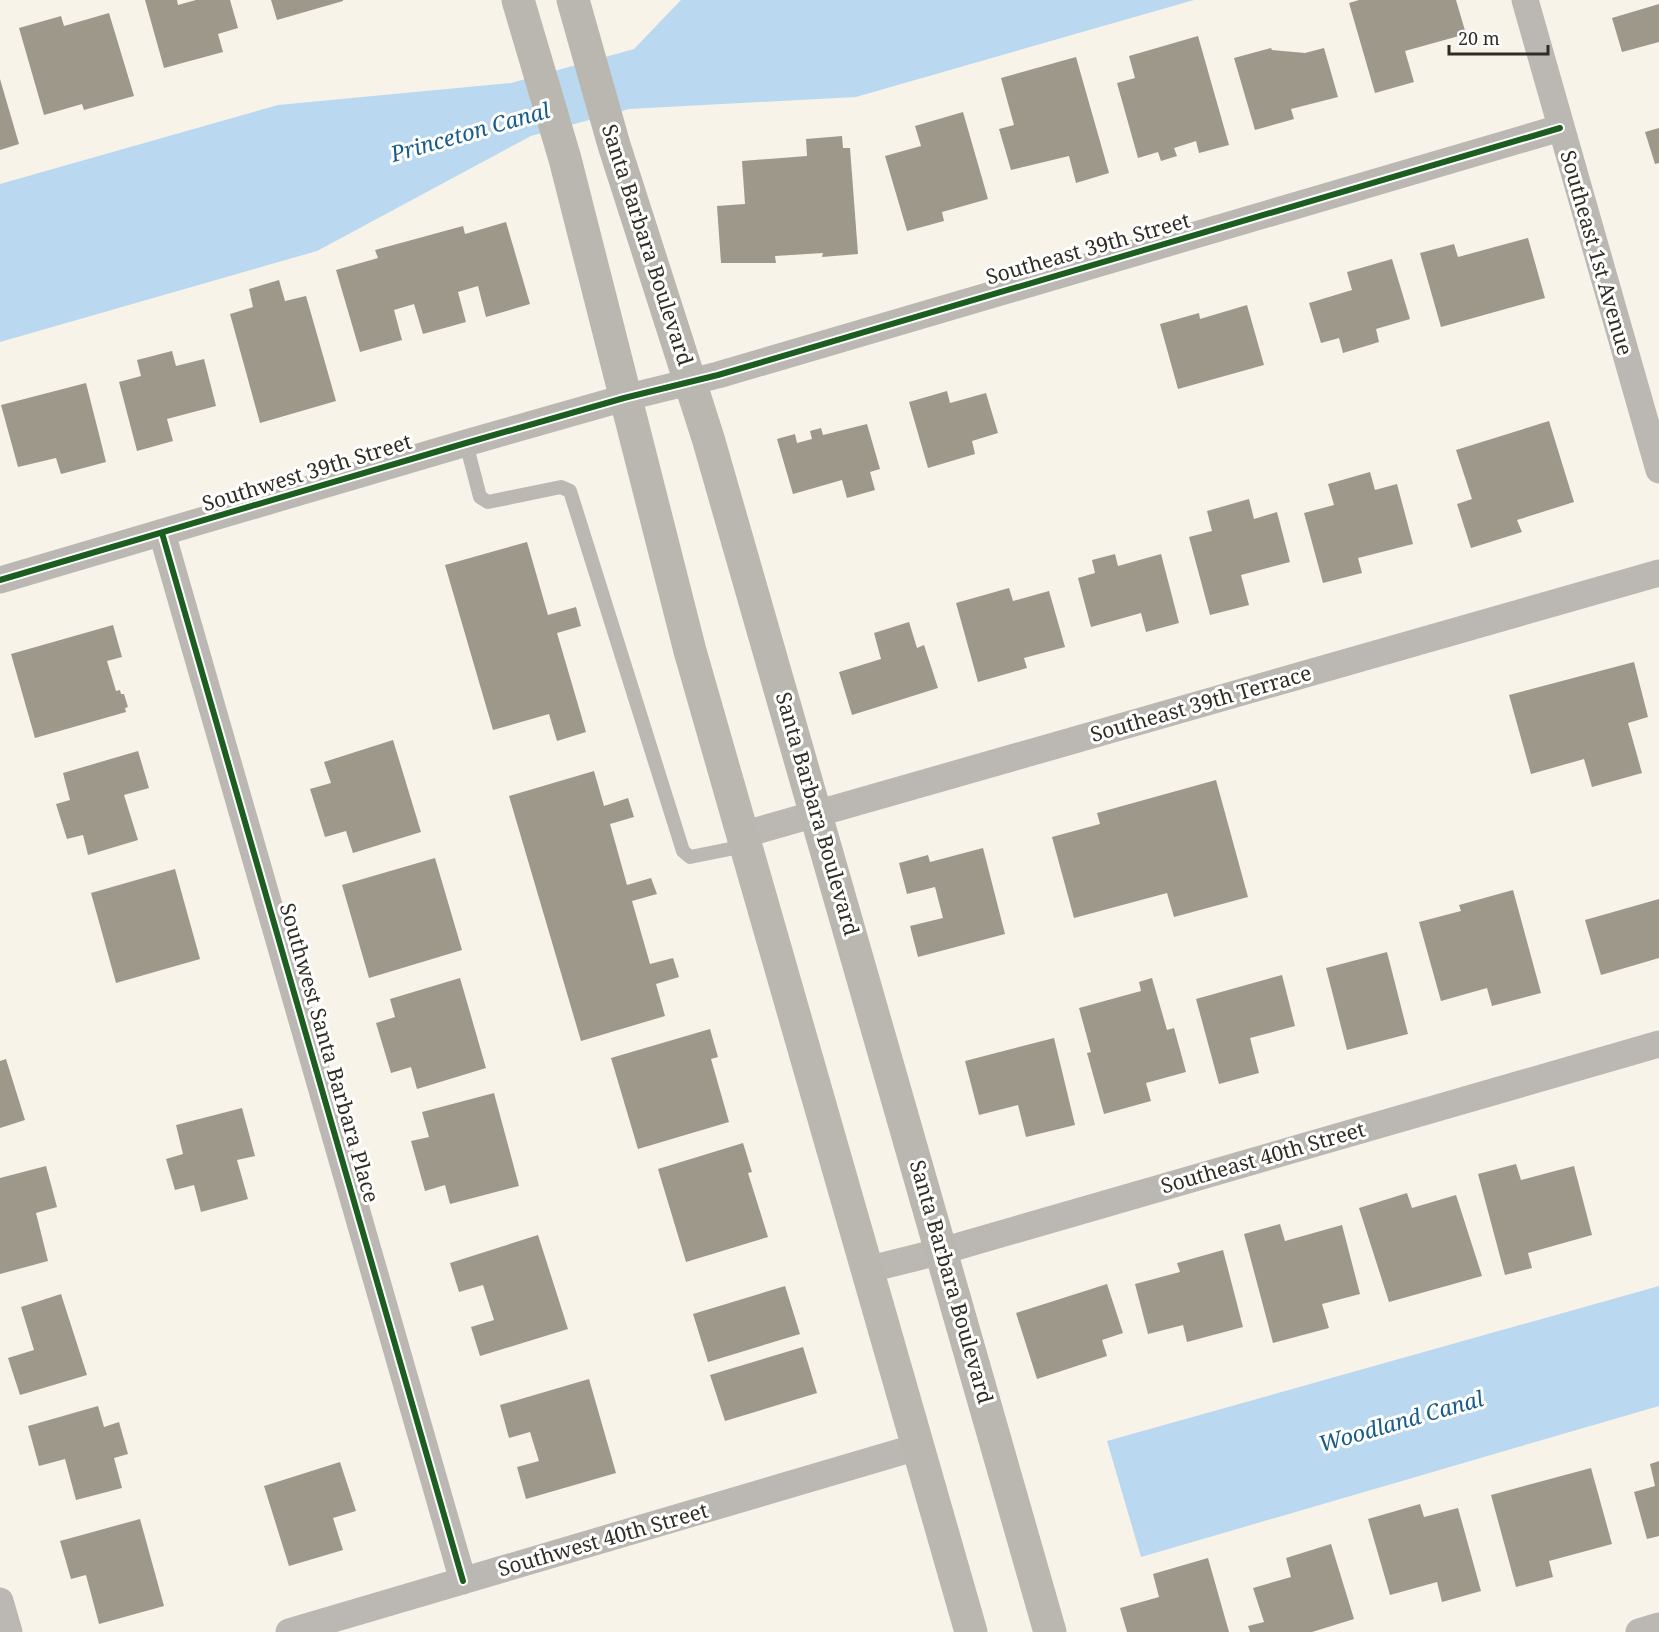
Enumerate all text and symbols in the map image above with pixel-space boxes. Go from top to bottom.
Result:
scale bar [1449,18,1548,56]
text: 20 m [1458,26,1500,50]
water label: Princeton Canal [386,94,553,168]
street label: Santa Barbara Boulevard [596,120,700,369]
street label: Southeast 1st Avenue [1554,147,1640,359]
street label: Southeast 39th Street [982,205,1193,291]
street label: Southwest 39th Street [199,427,415,517]
street label: Southeast 39th Terrace [1087,658,1314,748]
street label: Santa Barbara Boulevard [770,689,866,939]
street label: Southwest Santa Barbara Place [274,900,386,1206]
street label: Southeast 40th Street [1157,1114,1368,1200]
street label: Santa Barbara Boulevard [904,1157,1000,1407]
water label: Woodland Canal [1315,1382,1487,1458]
street label: Southwest 40th Street [494,1496,711,1582]

